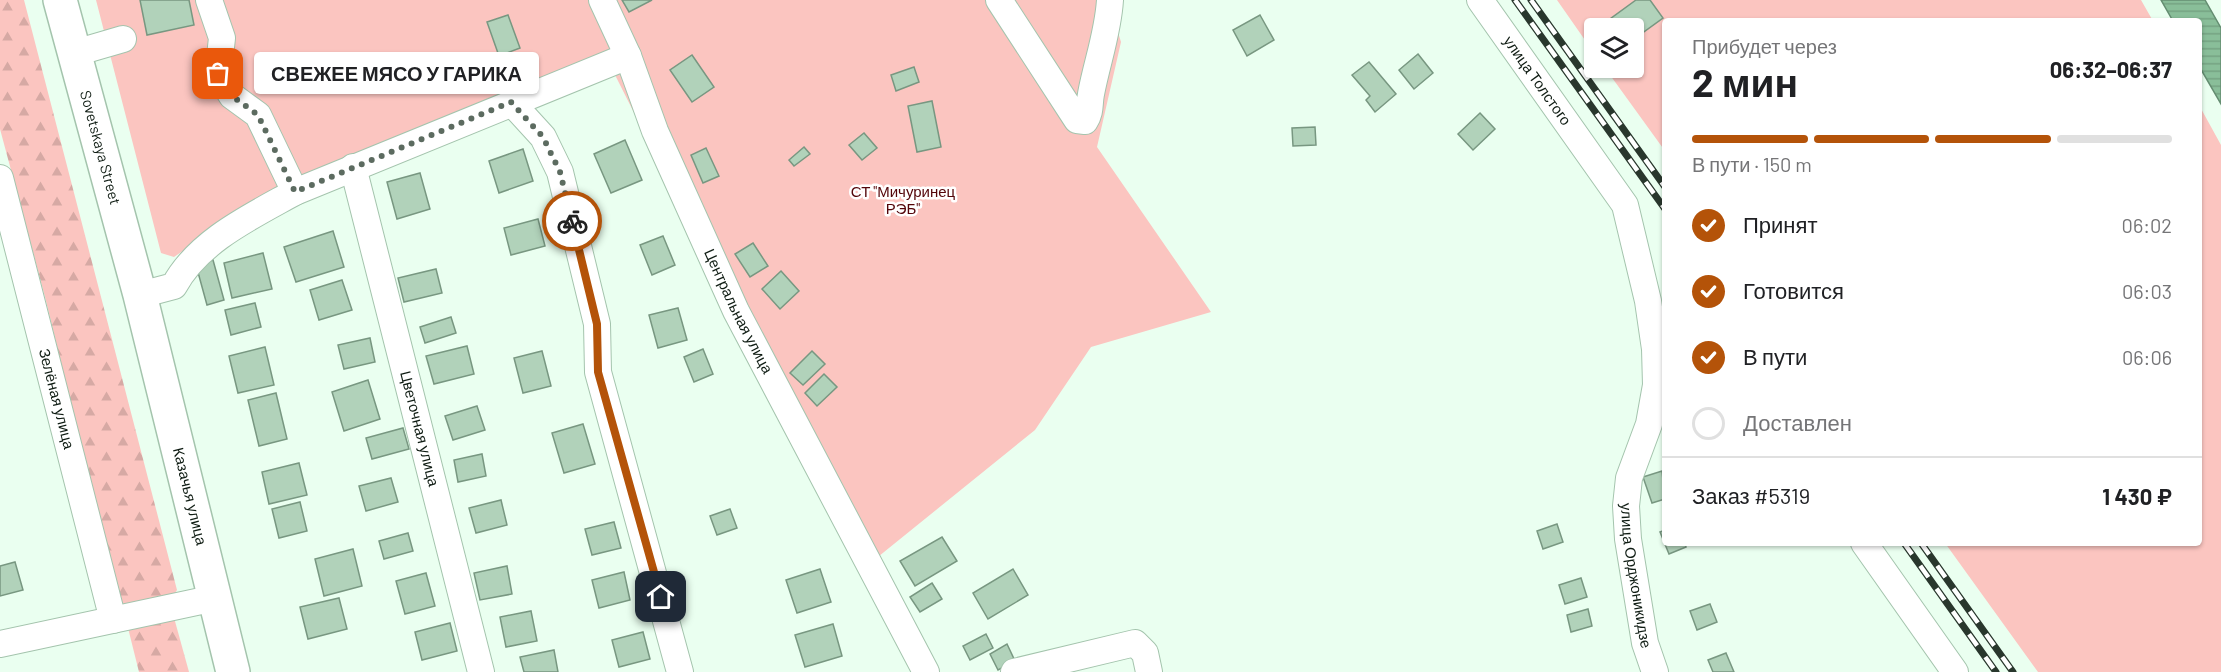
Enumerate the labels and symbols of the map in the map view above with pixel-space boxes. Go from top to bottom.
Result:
street label: улица Толстого [1500,32,1576,128]
pin [192,48,243,99]
callout: СВЕЖЕЕ МЯСО У ГАРИКА [254,53,539,95]
street label: Sovetskaya Street [77,88,125,206]
park label: СТ "Мичуринец РЭБ" [851,182,956,217]
courier [542,191,602,251]
street label: Центральная улица [701,246,778,377]
street label: Зелёная улица [36,346,79,451]
street label: Цветочная улица [397,369,444,489]
street label: Казачья улица [170,445,211,547]
street label: улица Орджоникидзе [1618,502,1656,650]
pin [635,571,686,622]

